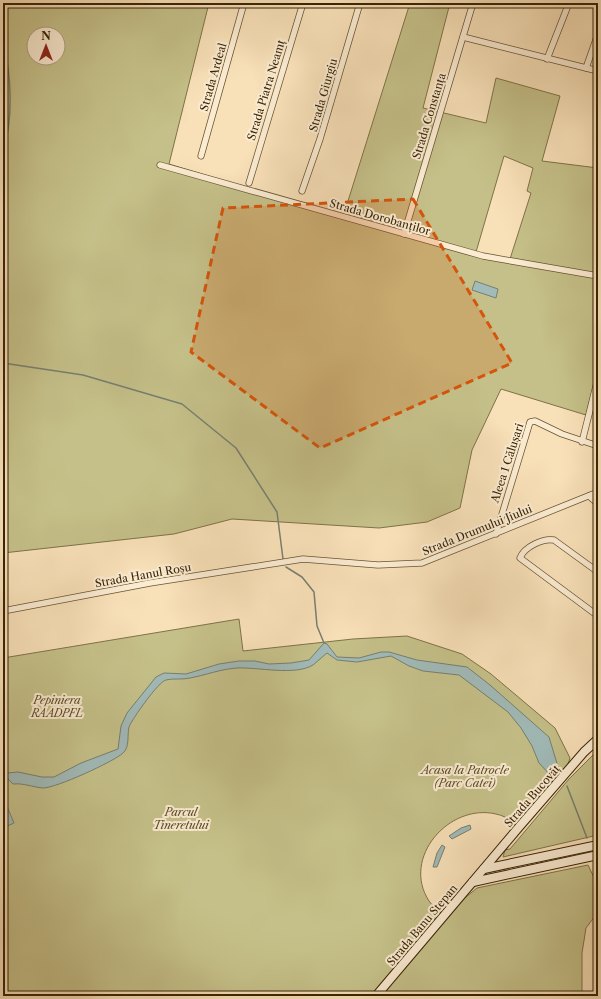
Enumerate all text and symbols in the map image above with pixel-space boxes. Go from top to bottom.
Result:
north arrow [26,26,66,66]
text: N [41,29,51,43]
street label: Strada Piatra Neamț [244,38,288,142]
street label: Strada Ardeal [197,41,230,113]
street label: Strada Giurgiu [306,56,340,133]
street label: Strada Constanța [409,71,449,161]
street label: Strada Dorobanților [328,196,432,238]
street label: Aleea 1 Călușari [487,421,527,505]
street label: Strada Drumului Jiului [420,501,535,558]
street label: Strada Hanul Roșu [94,560,192,590]
park label: Pepiniera RAADPFL [30,693,83,720]
street label: Strada Bucovăț [501,762,563,830]
park label: Acasa la Patrocle (Parc Catei) [419,763,509,790]
park label: Parcul Tineretului [153,805,209,832]
street label: Strada Banu Stepan [384,881,460,969]

